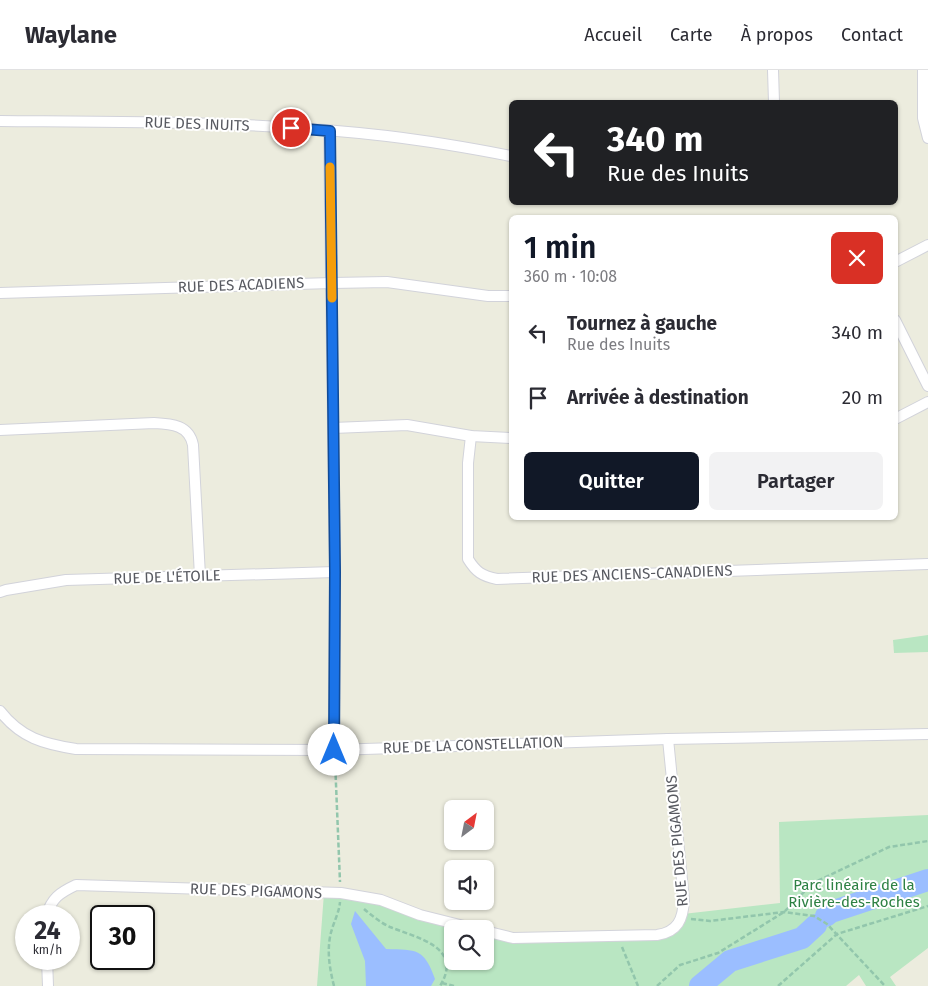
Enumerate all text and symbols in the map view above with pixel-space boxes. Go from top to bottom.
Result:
text: Waylane [25,21,117,49]
text: Accueil [584,24,642,46]
text: Carte [670,24,713,46]
text: À propos [741,24,813,46]
text: Contact [841,24,903,46]
pin [270,107,312,149]
street label: RUE DES INUITS [144,113,250,135]
icon: arrive [277,114,305,142]
text: 340 m [607,118,703,160]
icon: left [524,120,589,185]
text: Rue des Inuits [607,160,749,187]
text: 1 min [524,230,596,266]
button: close [831,232,883,284]
text: 360 m · 10:08 [524,267,617,286]
street label: RUE DES ACADIENS [177,274,305,296]
text: Tournez à gauche [567,312,717,335]
icon: left [524,319,552,347]
text: 340 m [832,321,883,344]
text: Rue des Inuits [567,335,670,354]
icon: arrive [524,384,552,412]
text: Arrivée à destination [567,386,749,409]
text: 20 m [842,386,883,409]
button: Quitter [524,452,699,510]
button: Partager [709,452,883,510]
street label: RUE DES ANCIENS-CANADIENS [531,561,733,587]
street label: RUE DE L'ÉTOILE [113,566,221,588]
position arrow [307,723,359,775]
street label: RUE DE LA CONSTELLATION [382,733,564,757]
street label: RUE DES PIGAMONS [662,774,692,908]
north arrow [444,800,494,850]
map controls [444,800,494,970]
button: sound [444,860,494,910]
park label: Parc linéaire de la Rivière-des-Roches [788,876,920,911]
street label: RUE DES PIGAMONS [190,880,322,902]
speed limit sign: 30 [90,905,155,970]
text: 24 [34,916,61,946]
button: search [444,920,494,970]
text: km/h [33,943,62,957]

